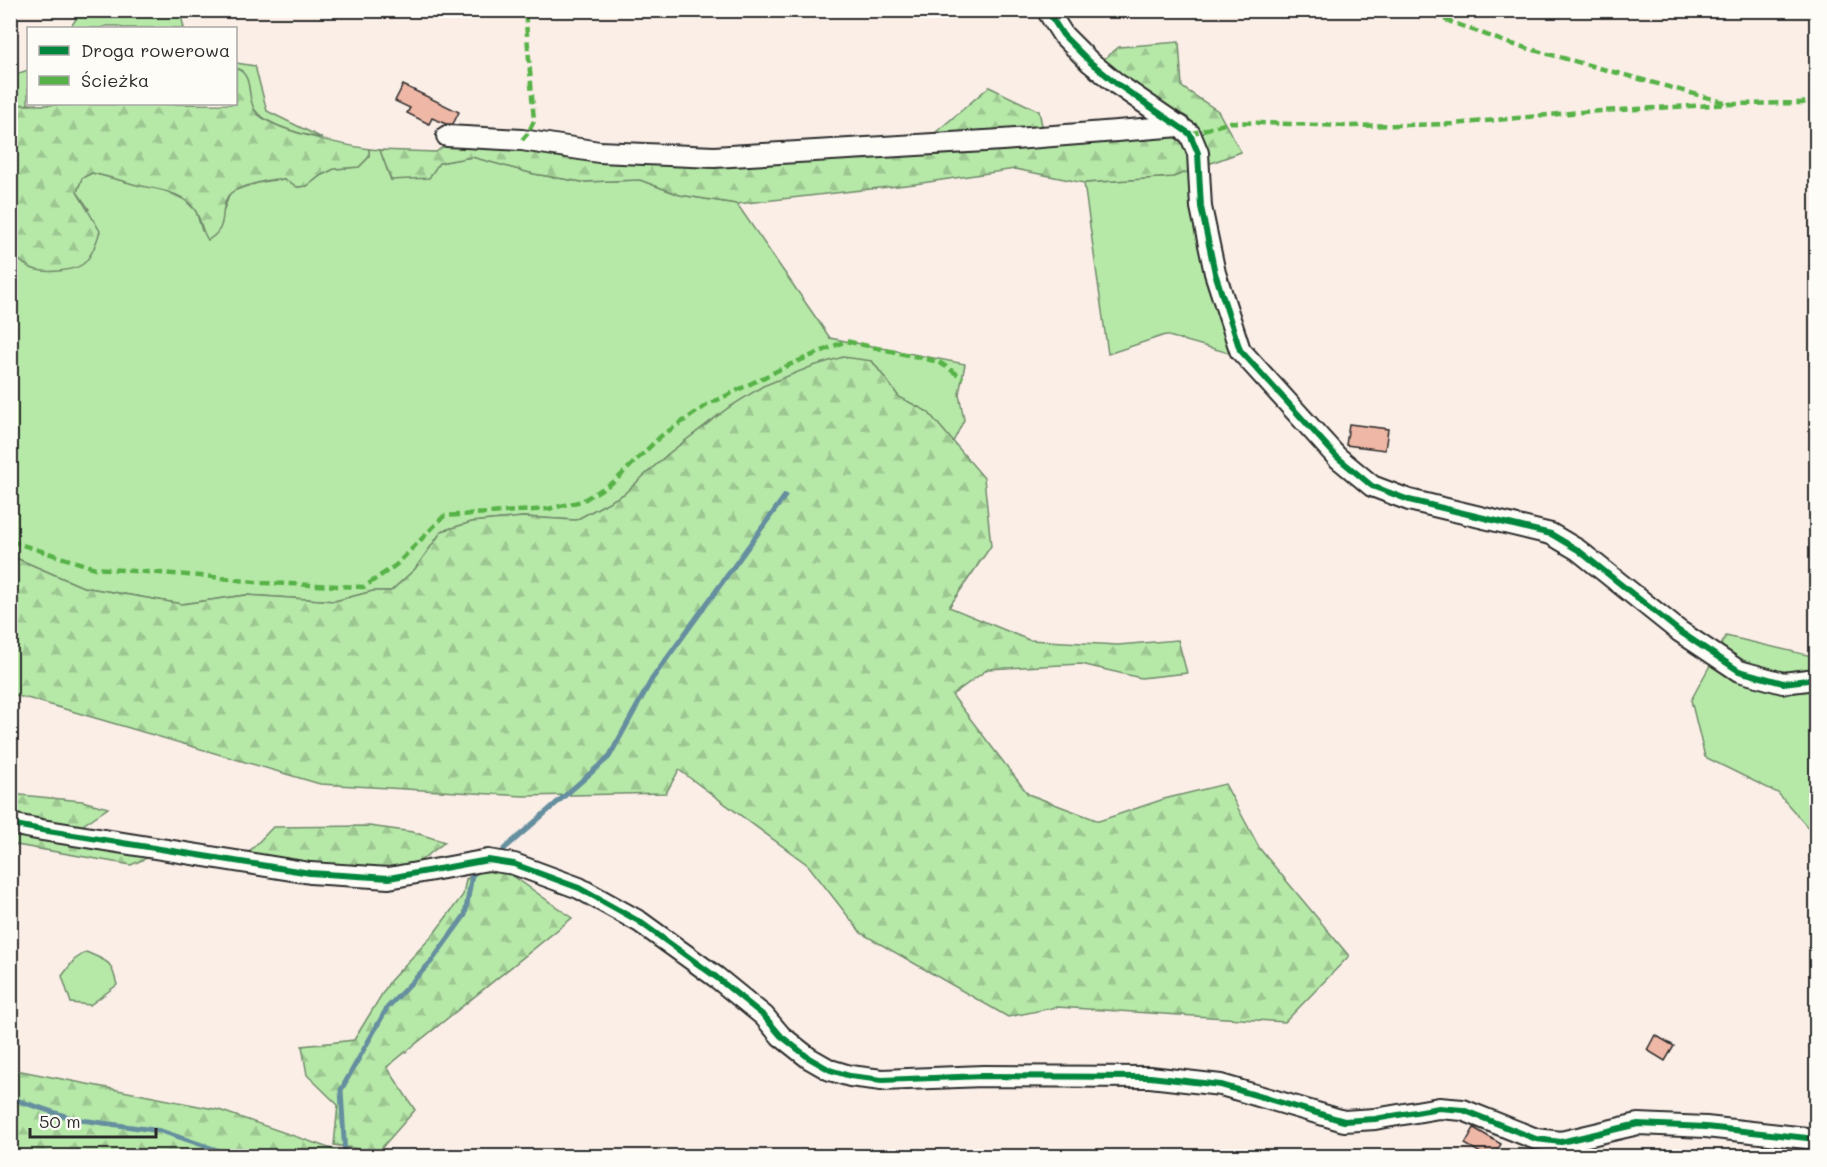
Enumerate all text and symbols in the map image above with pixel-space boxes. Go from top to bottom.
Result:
legend [27,27,237,105]
text: Droga rowerowa [81,38,230,62]
text: Ścieżka [81,68,149,92]
scale bar [30,1101,156,1139]
text: 50 m [39,1109,81,1133]

